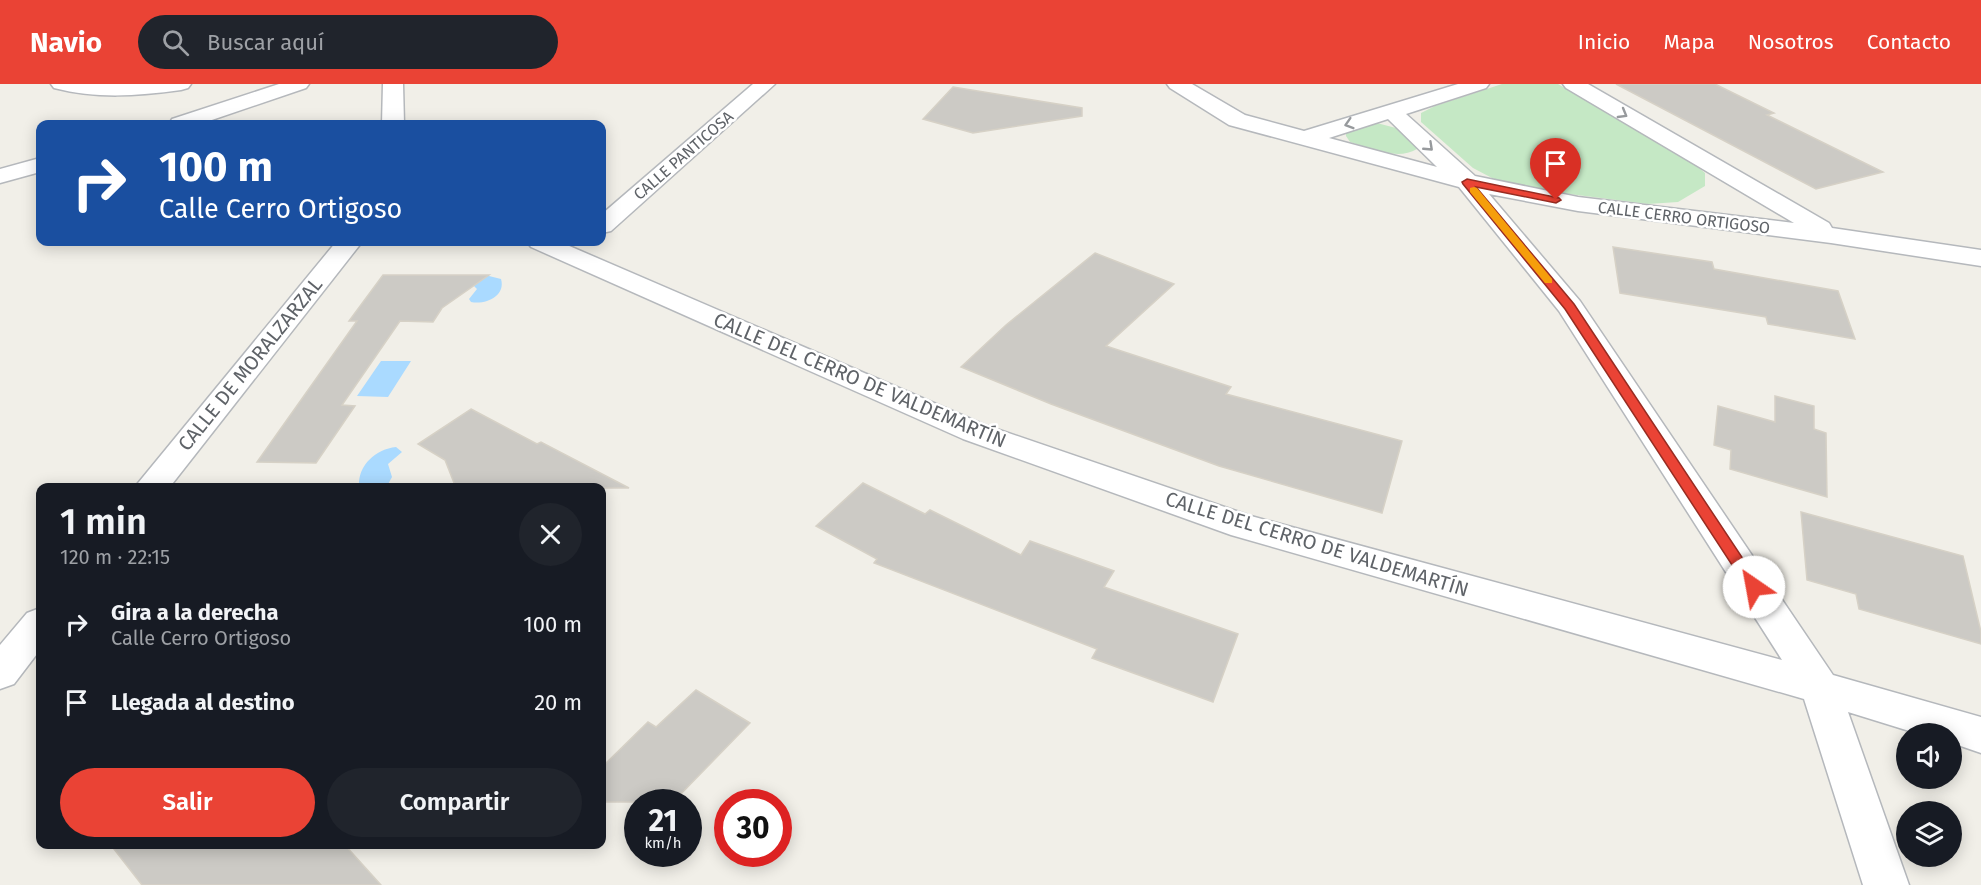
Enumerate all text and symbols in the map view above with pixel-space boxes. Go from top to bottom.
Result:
search box [138,15,558,69]
text: Navio [30,26,102,59]
icon: search [159,26,192,59]
text: Buscar aquí [207,29,324,56]
text: Inicio [1578,29,1630,55]
text: Mapa [1663,29,1715,55]
text: Nosotros [1748,29,1834,55]
text: Contacto [1867,29,1951,55]
street label: CALLE PANTICOSA [630,106,738,204]
one-way arrow [1617,106,1627,118]
one-way arrow [1344,117,1355,129]
pin [1530,138,1581,200]
one-way arrow [1423,140,1433,151]
text: 100 m [159,142,273,192]
icon: right [60,144,138,222]
icon: arrive [1539,147,1572,180]
text: Calle Cerro Ortigoso [159,193,402,225]
street label: CALLE CERRO ORTIGOSO [1597,198,1771,237]
street label: CALLE DE MORALZARZAL [173,273,327,455]
street label: CALLE DEL CERRO DE VALDEMARTÍN [710,307,1010,453]
street label: CALLE DEL CERRO DE VALDEMARTÍN [1162,486,1472,602]
text: 1 min [60,500,147,544]
button: close [519,503,582,566]
text: 120 m · 22:15 [60,545,170,569]
position arrow [1722,555,1786,619]
text: Gira a la derecha [111,599,279,626]
icon: right [60,608,93,641]
text: 100 m [523,611,582,638]
text: Calle Cerro Ortigoso [111,626,291,650]
icon: arrive [60,686,93,719]
text: Llegada al destino [111,689,295,716]
text: 20 m [534,689,582,716]
map controls [1896,723,1962,867]
button: sound [1896,723,1962,789]
button: Salir [60,768,315,837]
button: Compartir [327,768,582,837]
speed limit sign: 30 [714,789,792,867]
button: layers [1896,801,1962,867]
text: 21 [649,803,677,839]
text: km/h [644,834,682,852]

